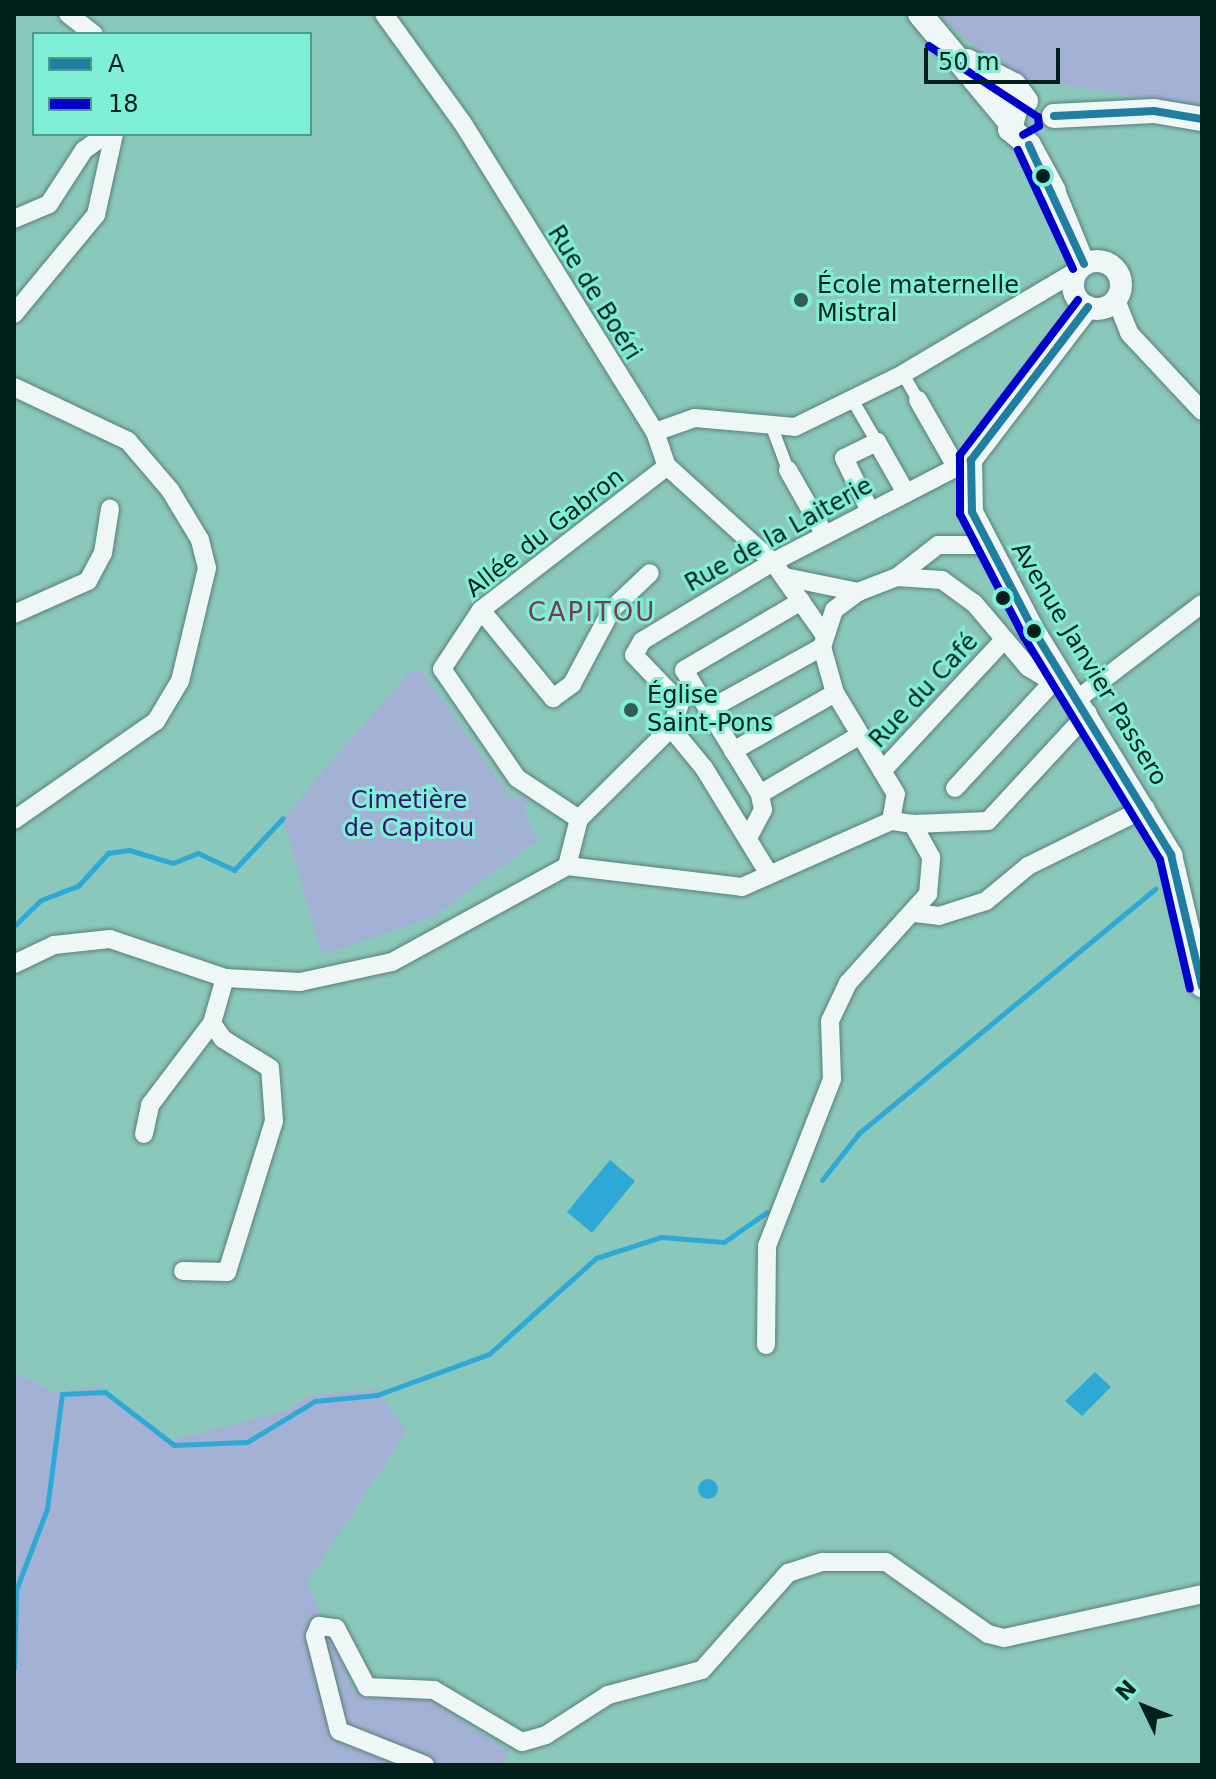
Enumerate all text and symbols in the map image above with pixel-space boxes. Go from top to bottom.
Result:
legend [32,32,312,136]
scale bar [928,32,1064,82]
text: 50 m [938,48,1000,76]
text: A [108,50,124,78]
text: 18 [108,90,139,118]
unlabelled marker [1035,168,1051,184]
street label: Rue de Boéri [541,220,647,366]
place label: École maternelle Mistral [817,272,1019,328]
marker: École maternelle Mistral [792,291,810,309]
street label: Allée du Gabron [460,462,630,604]
street label: Rue de la Laiterie [680,471,878,599]
street label: Avenue Janvier Passero [1005,537,1173,791]
unlabelled marker [995,590,1011,606]
district label: CAPITOU [528,597,656,629]
unlabelled marker [1026,623,1042,639]
street label: Rue du Café [864,628,984,754]
place label: Église Saint-Pons [647,682,773,738]
marker: Église Saint-Pons [622,701,640,719]
park label: Cimetière de Capitou [344,787,474,843]
north arrow [1104,1667,1184,1747]
text: N [1111,1675,1142,1706]

